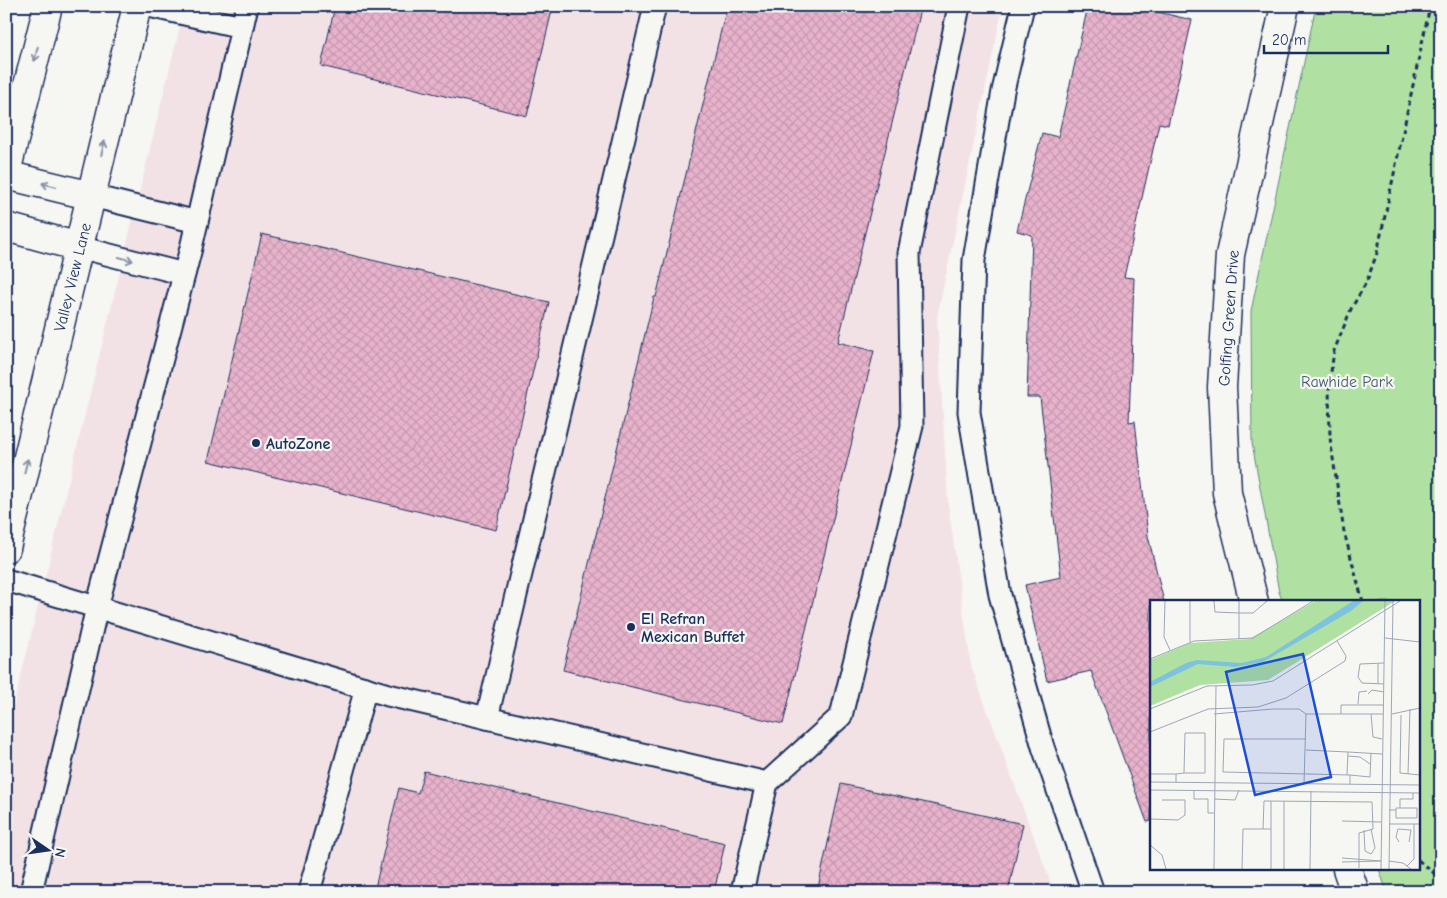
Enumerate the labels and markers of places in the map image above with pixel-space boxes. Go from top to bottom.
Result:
place label: AutoZone [266,435,330,453]
marker: AutoZone [250,437,262,449]
place label: El Refran Mexican Buffet [641,610,745,646]
marker: El Refran Mexican Buffet [625,621,637,633]

